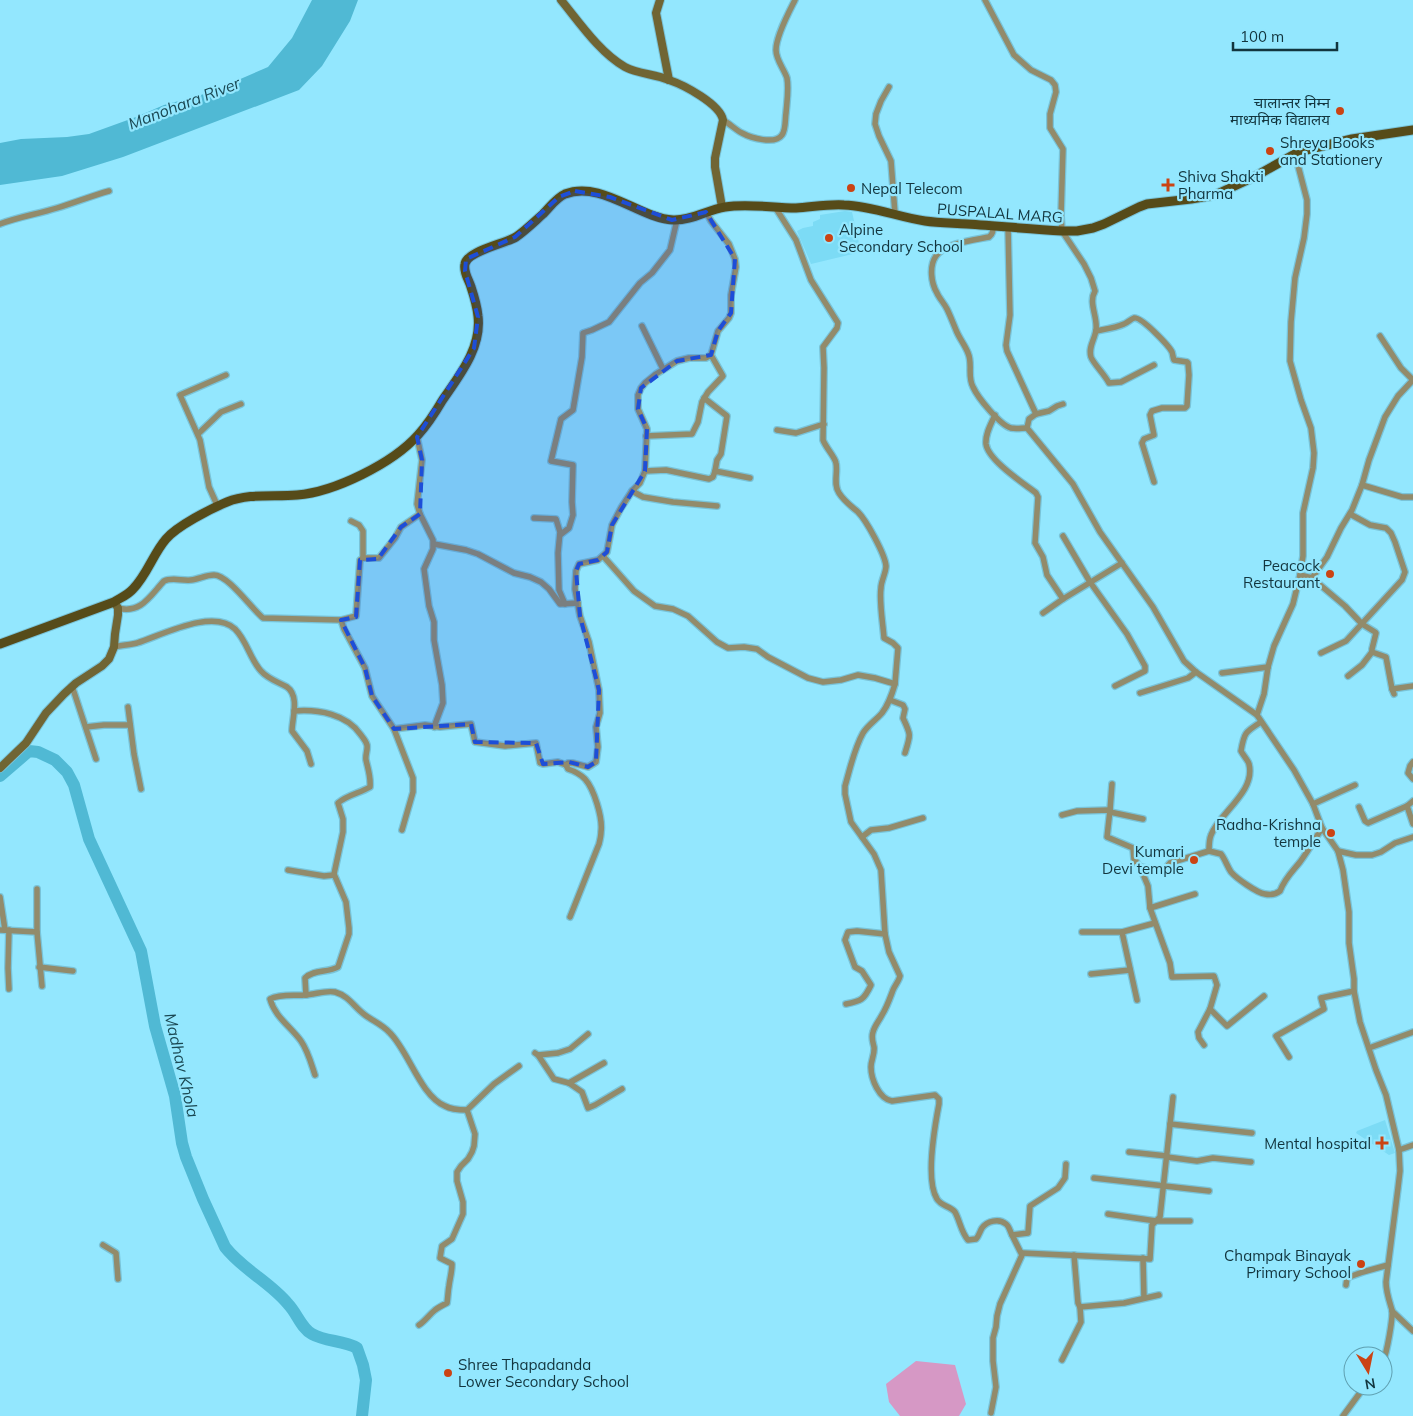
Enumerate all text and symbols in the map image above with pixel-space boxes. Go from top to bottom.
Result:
scale bar [1233,20,1337,52]
text: 100 m [1240,27,1284,46]
water label: Manohara River [125,72,244,133]
place label: चालान्तर निम्न माध्यमिक विद्यालय [1230,93,1331,129]
marker: चालान्तर निम्न माध्यमिक विद्यालय [1334,105,1346,117]
place label: Shreya Books and Stationery [1280,133,1383,169]
marker: Shreya Books and Stationery [1264,145,1276,157]
place label: Shiva Shakti Pharma [1178,167,1264,203]
place label: Nepal Telecom [861,179,963,198]
marker: Shiva Shakti Pharma [1162,179,1174,191]
marker: Nepal Telecom [845,182,857,194]
street label: PUSPALAL MARG [937,199,1063,227]
place label: Alpine Secondary School [839,220,963,256]
marker: Alpine Secondary School [823,232,835,244]
place label: Peacock Restaurant [1243,556,1320,592]
marker: Peacock Restaurant [1324,568,1336,580]
place label: Radha-Krishna temple [1216,815,1321,851]
marker: Radha-Krishna temple [1325,827,1337,839]
place label: Kumari Devi temple [1102,842,1184,878]
marker: Kumari Devi temple [1188,854,1200,866]
water label: Madhav Khola [160,1011,204,1120]
place label: Mental hospital [1264,1134,1371,1153]
marker: Mental hospital [1375,1136,1389,1150]
place label: Champak Binayak Primary School [1224,1246,1351,1282]
marker: Champak Binayak Primary School [1355,1258,1367,1270]
north arrow [1343,1346,1393,1396]
place label: Shree Thapadanda Lower Secondary School [458,1355,629,1391]
marker: Shree Thapadanda Lower Secondary School [442,1367,454,1379]
text: N [1363,1374,1377,1394]

